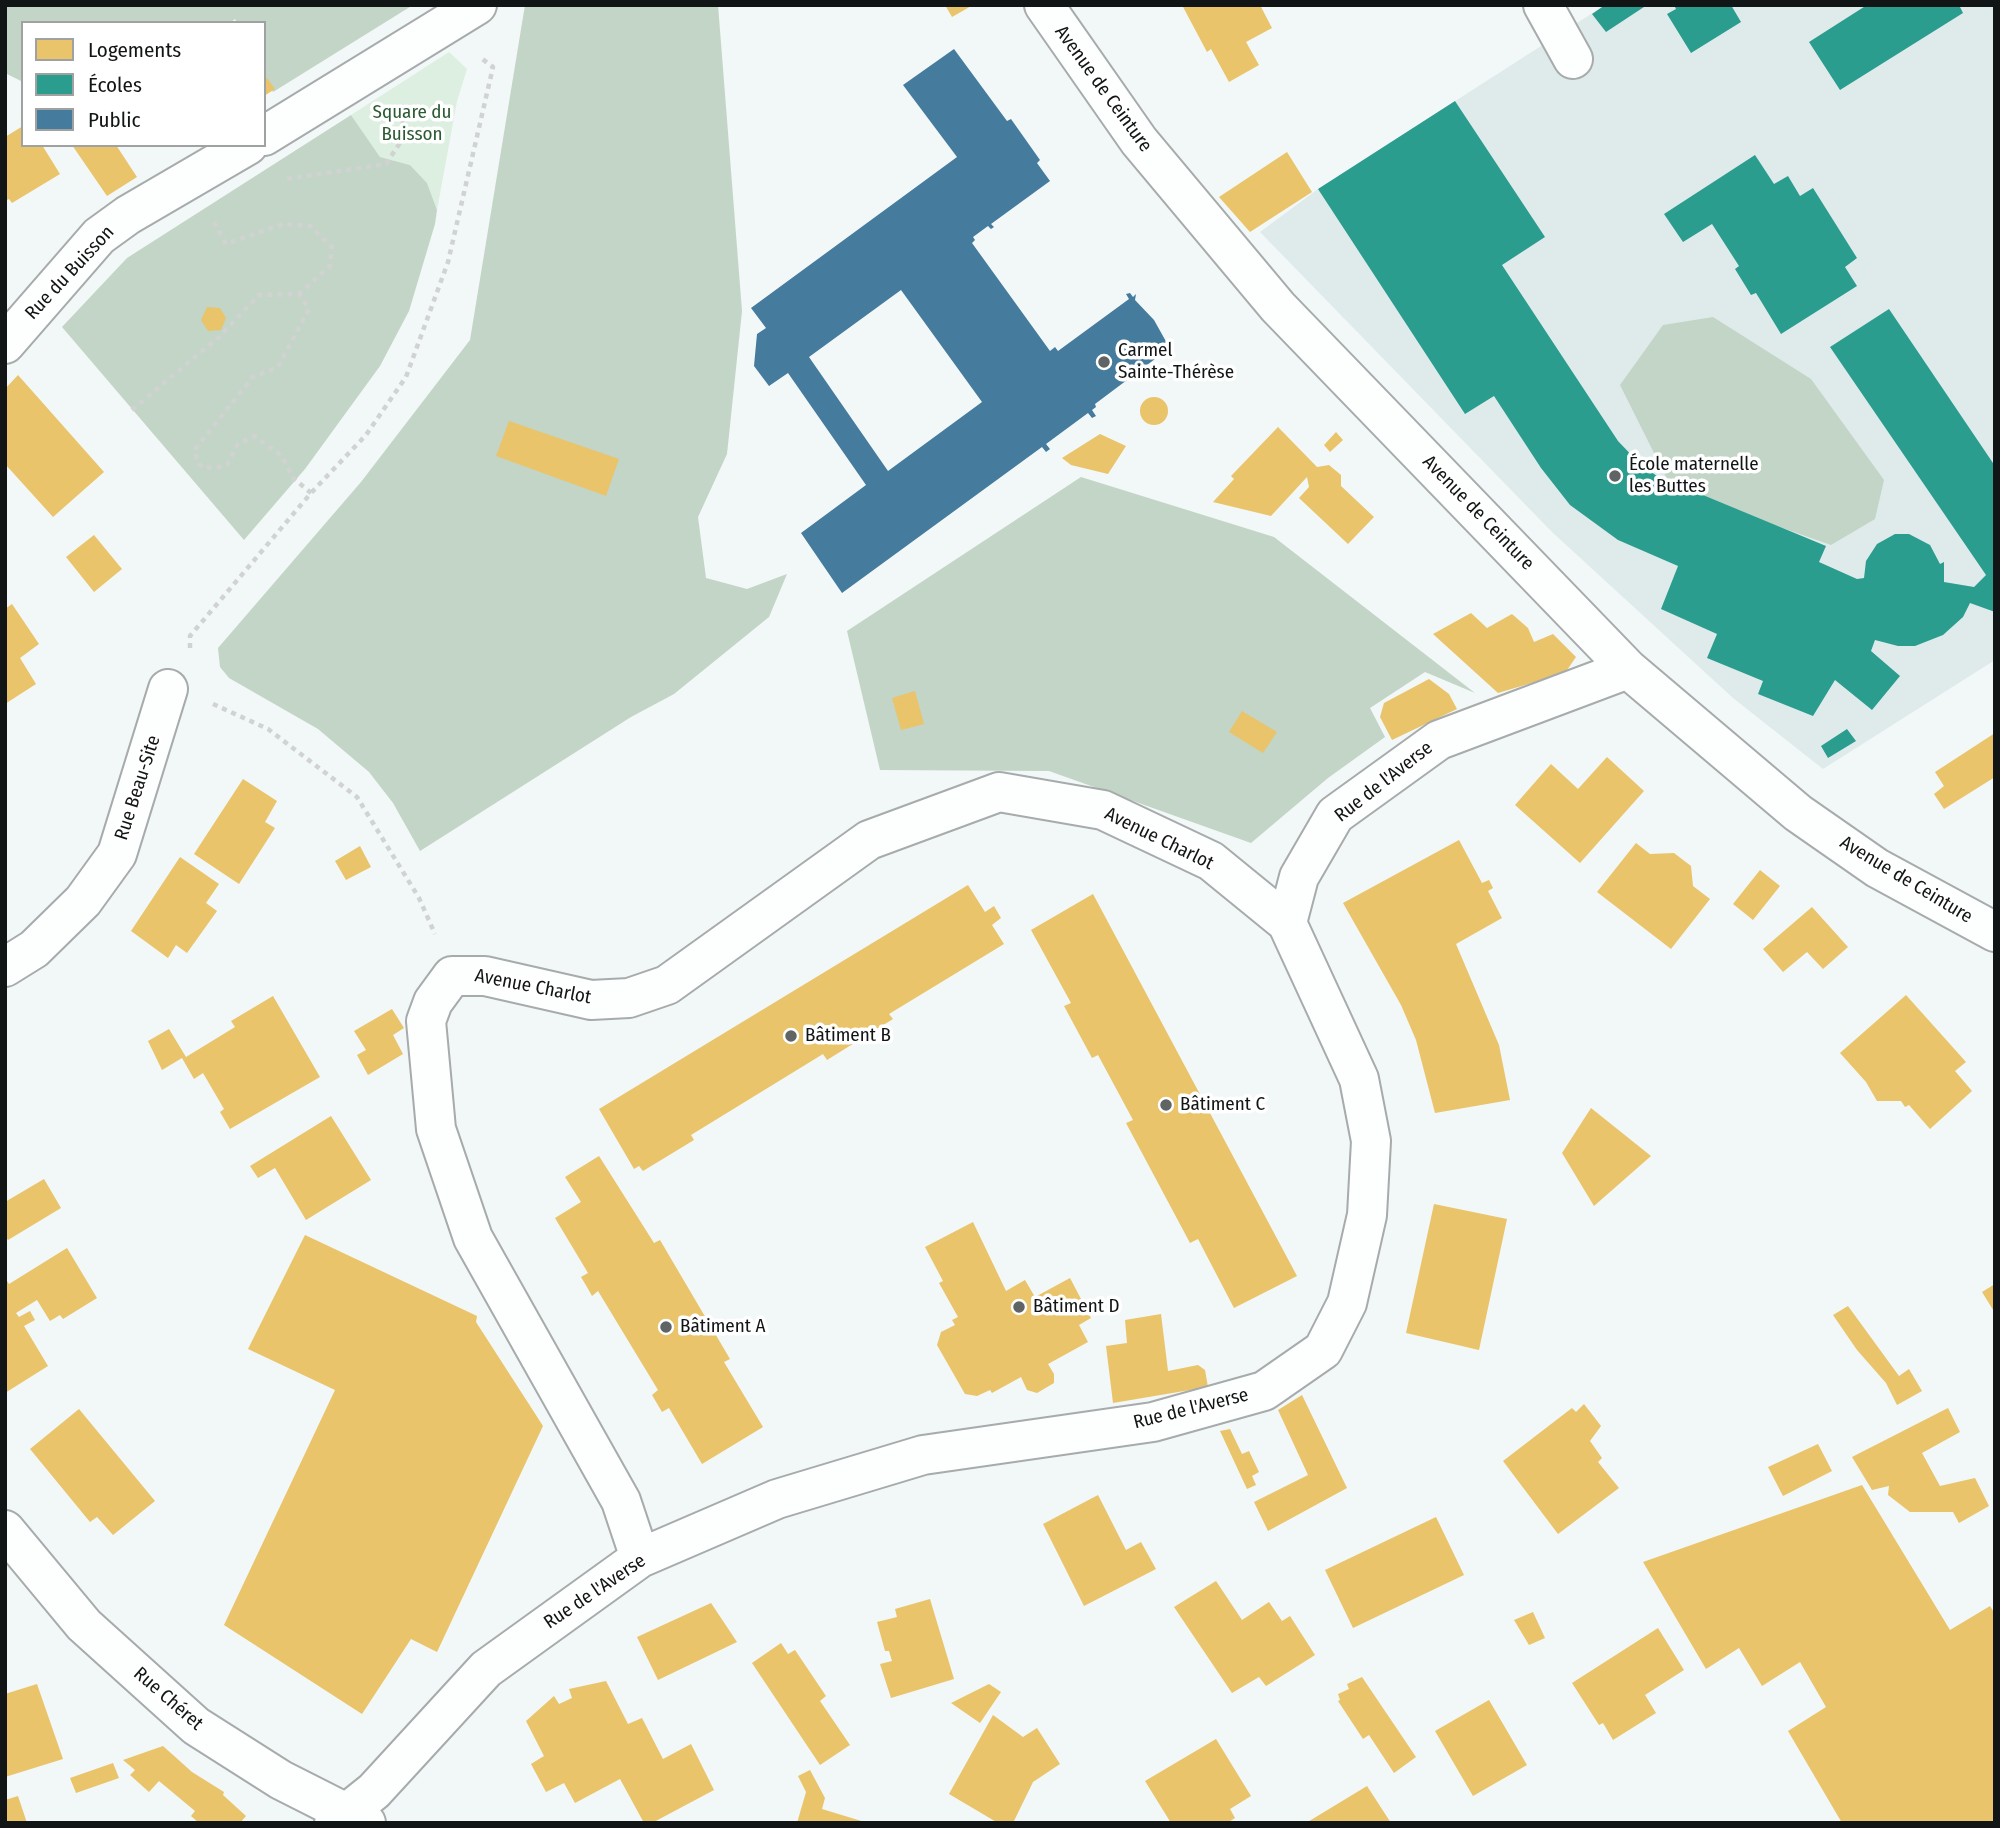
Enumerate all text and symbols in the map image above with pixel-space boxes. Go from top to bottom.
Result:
legend [21,21,266,147]
street label: Avenue de Ceinture [1049,21,1157,157]
text: Logements [88,37,181,63]
text: Écoles [88,72,142,98]
park label: Square du Buisson [373,102,451,146]
text: Public [88,107,140,133]
street label: Rue du Buisson [21,221,119,325]
place label: Carmel Sainte-Thérèse [1118,340,1234,384]
marker: Carmel Sainte-Thérèse [1096,354,1112,370]
street label: Avenue de Ceinture [1417,451,1539,575]
place label: École maternelle les Buttes [1629,454,1759,498]
marker: École maternelle les Buttes [1607,468,1623,484]
street label: Rue Beau-Site [110,733,166,843]
street label: Rue de l'Averse [1331,737,1437,827]
street label: Avenue Charlot [1101,803,1217,875]
street label: Avenue de Ceinture [1836,831,1976,929]
street label: Avenue Charlot [473,965,593,1009]
place label: Bâtiment B [805,1025,891,1047]
marker: Bâtiment B [783,1028,799,1044]
place label: Bâtiment C [1180,1094,1265,1116]
marker: Bâtiment C [1158,1097,1174,1113]
place label: Bâtiment D [1033,1296,1119,1318]
marker: Bâtiment D [1011,1299,1027,1315]
place label: Bâtiment A [680,1316,765,1338]
marker: Bâtiment A [658,1319,674,1335]
street label: Rue de l'Averse [1131,1384,1251,1434]
street label: Rue de l'Averse [540,1550,650,1634]
street label: Rue Chéret [129,1663,207,1735]

